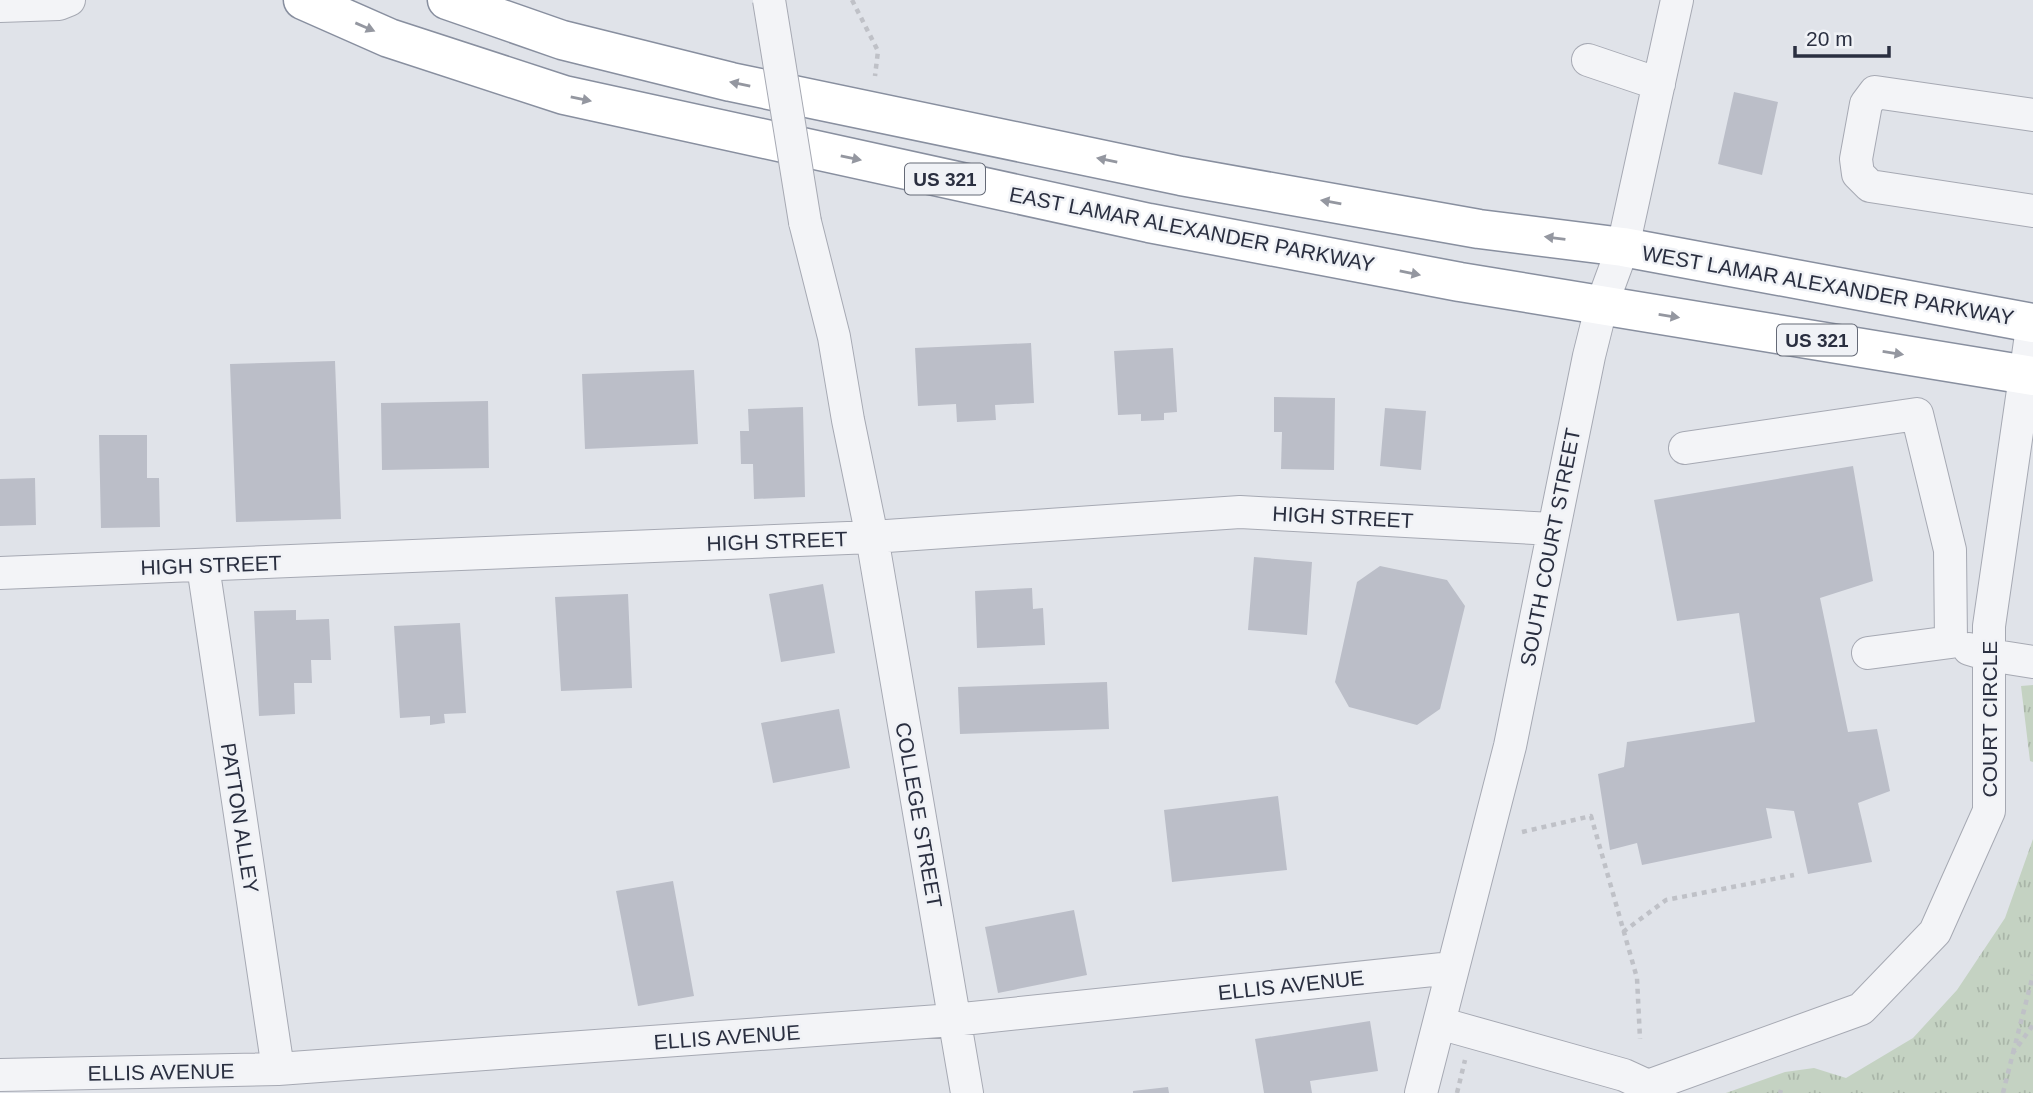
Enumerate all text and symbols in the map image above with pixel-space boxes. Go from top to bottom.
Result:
scale bar [1795,14,1890,58]
one-way arrow [355,22,376,33]
text: 20 m [1806,27,1853,50]
one-way arrow [729,79,751,90]
one-way arrow [570,94,592,105]
one-way arrow [840,153,862,164]
one-way arrow [1096,155,1118,166]
road number: US 321 [905,164,985,195]
street label: EAST LAMAR ALEXANDER PARKWAY [1007,182,1377,276]
one-way arrow [1320,197,1342,208]
one-way arrow [1544,233,1566,244]
street label: WEST LAMAR ALEXANDER PARKWAY [1640,241,2016,329]
one-way arrow [1399,267,1421,278]
one-way arrow [1658,311,1680,322]
road number: US 321 [1777,324,1857,356]
one-way arrow [1882,348,1904,359]
street label: SOUTH COURT STREET [1516,426,1584,668]
street label: HIGH STREET [1272,502,1414,532]
street label: HIGH STREET [706,527,848,555]
street label: HIGH STREET [140,551,282,579]
street label: COURT CIRCLE [1978,641,2001,797]
street label: COLLEGE STREET [891,720,947,910]
street label: PATTON ALLEY [217,741,263,895]
street label: ELLIS AVENUE [1217,966,1365,1004]
street label: ELLIS AVENUE [653,1020,801,1054]
street label: ELLIS AVENUE [87,1059,235,1085]

